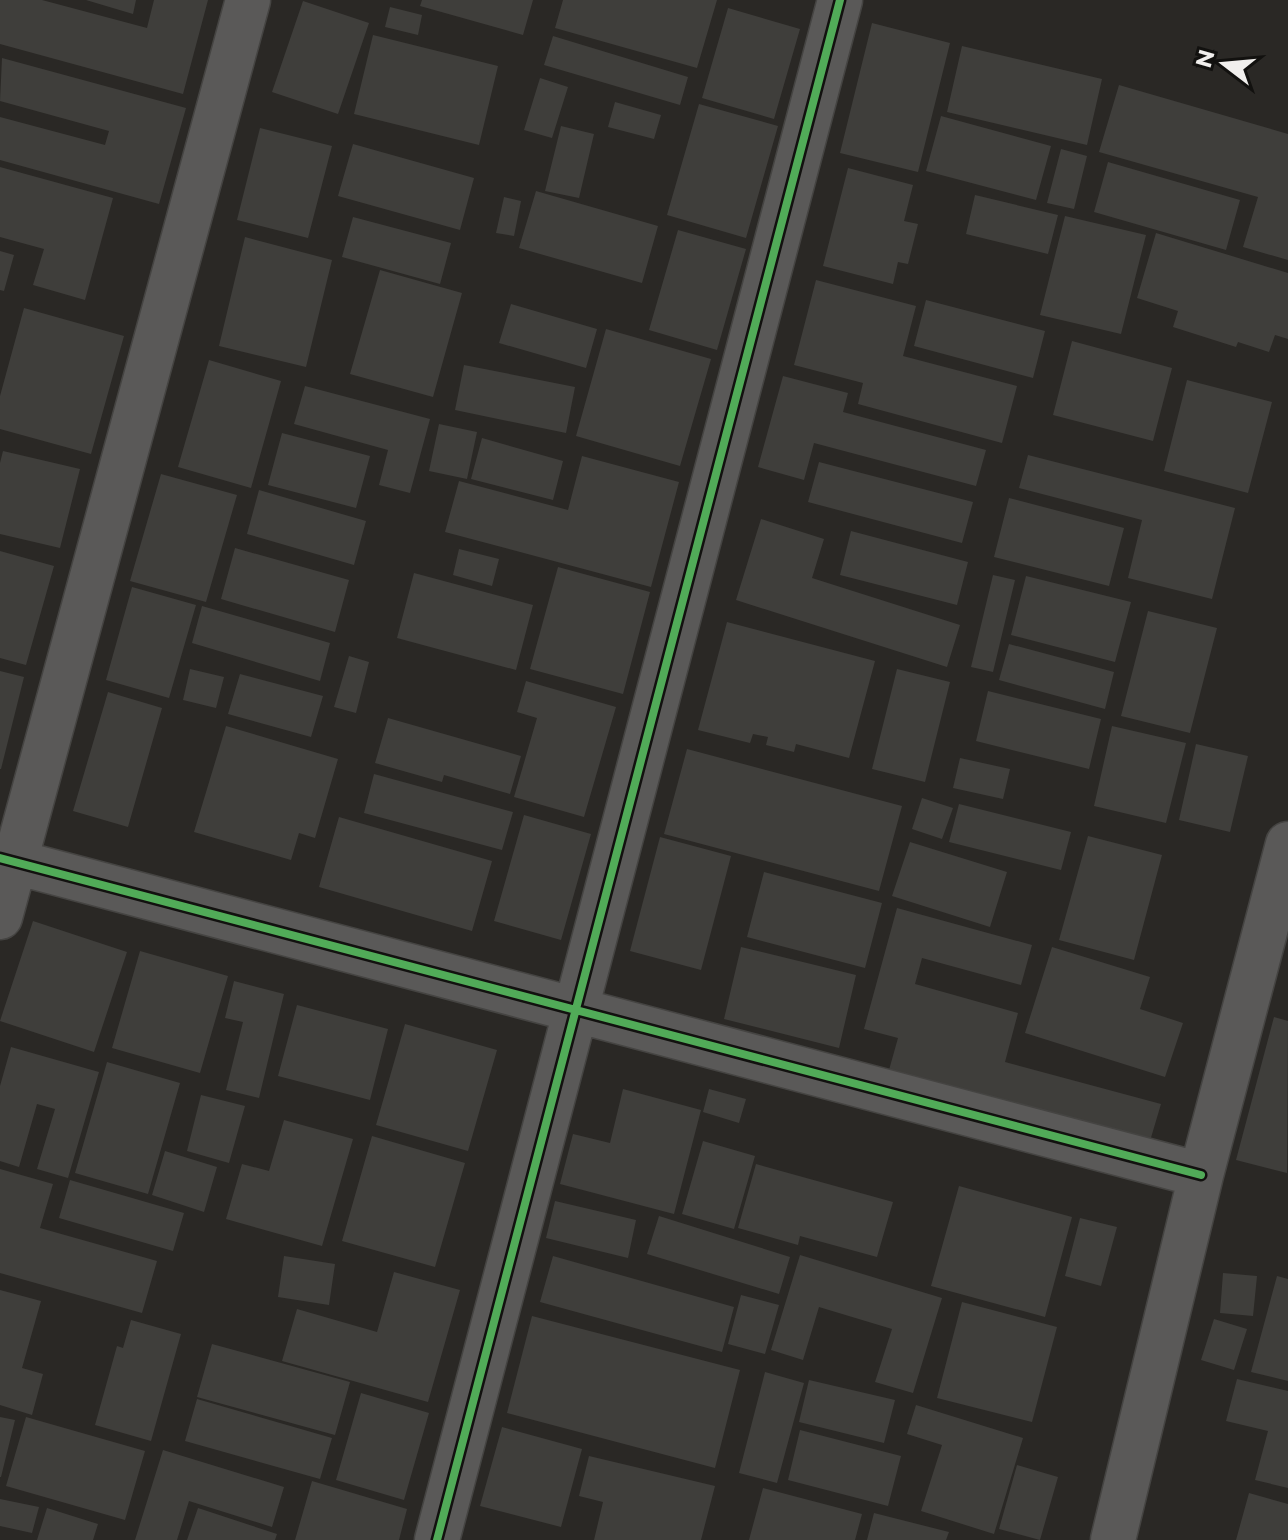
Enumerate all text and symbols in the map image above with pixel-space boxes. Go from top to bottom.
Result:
north arrow [1184,24,1264,104]
text: N [1190,46,1221,71]

